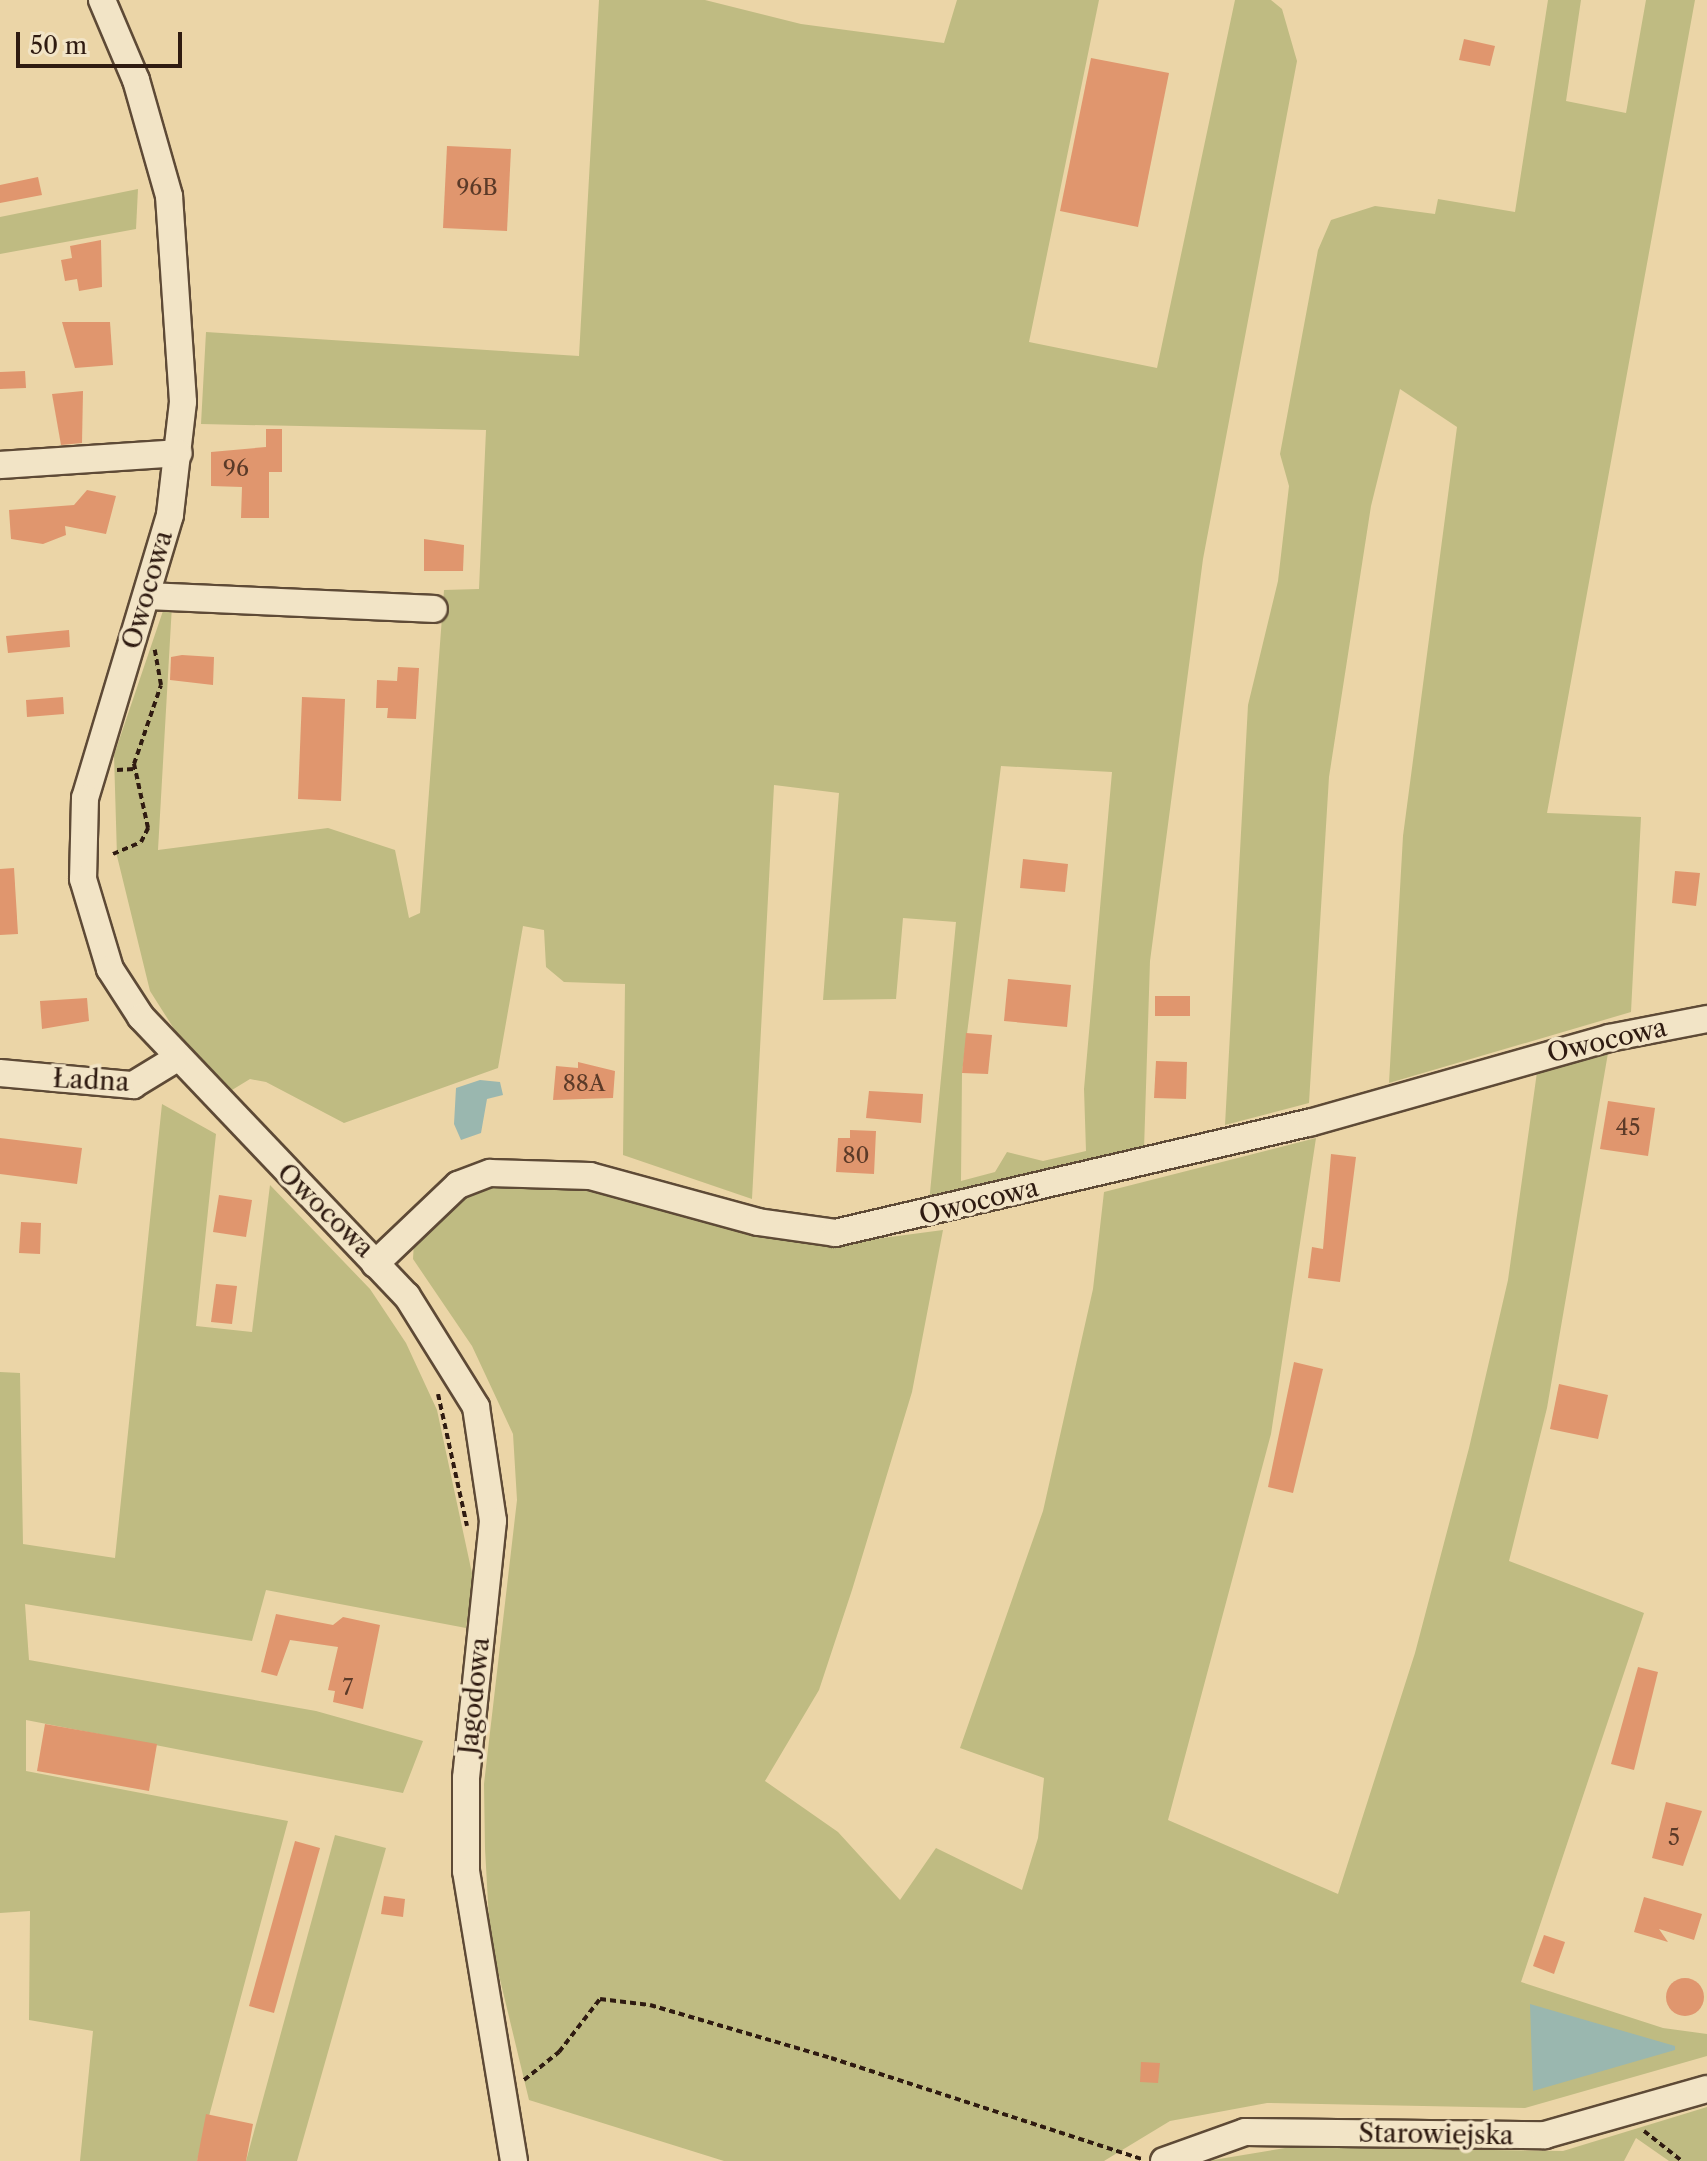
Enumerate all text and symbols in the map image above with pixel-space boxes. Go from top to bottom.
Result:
scale bar [20,16,186,66]
text: 50 m [30,31,87,60]
house number: 96B [456,175,498,201]
house number: 96 [223,456,249,482]
street label: Owocowa [116,527,180,653]
street label: Owocowa [1544,1012,1670,1070]
street label: Ładna [52,1063,130,1099]
house number: 88A [563,1071,605,1097]
house number: 45 [1616,1115,1640,1141]
house number: 80 [843,1143,869,1169]
street label: Owocowa [270,1157,380,1265]
street label: Owocowa [916,1172,1042,1232]
street label: Jagodowa [453,1636,497,1756]
house number: 7 [343,1675,353,1701]
house number: 5 [1668,1825,1680,1851]
street label: Starowiejska [1358,2118,1514,2152]

